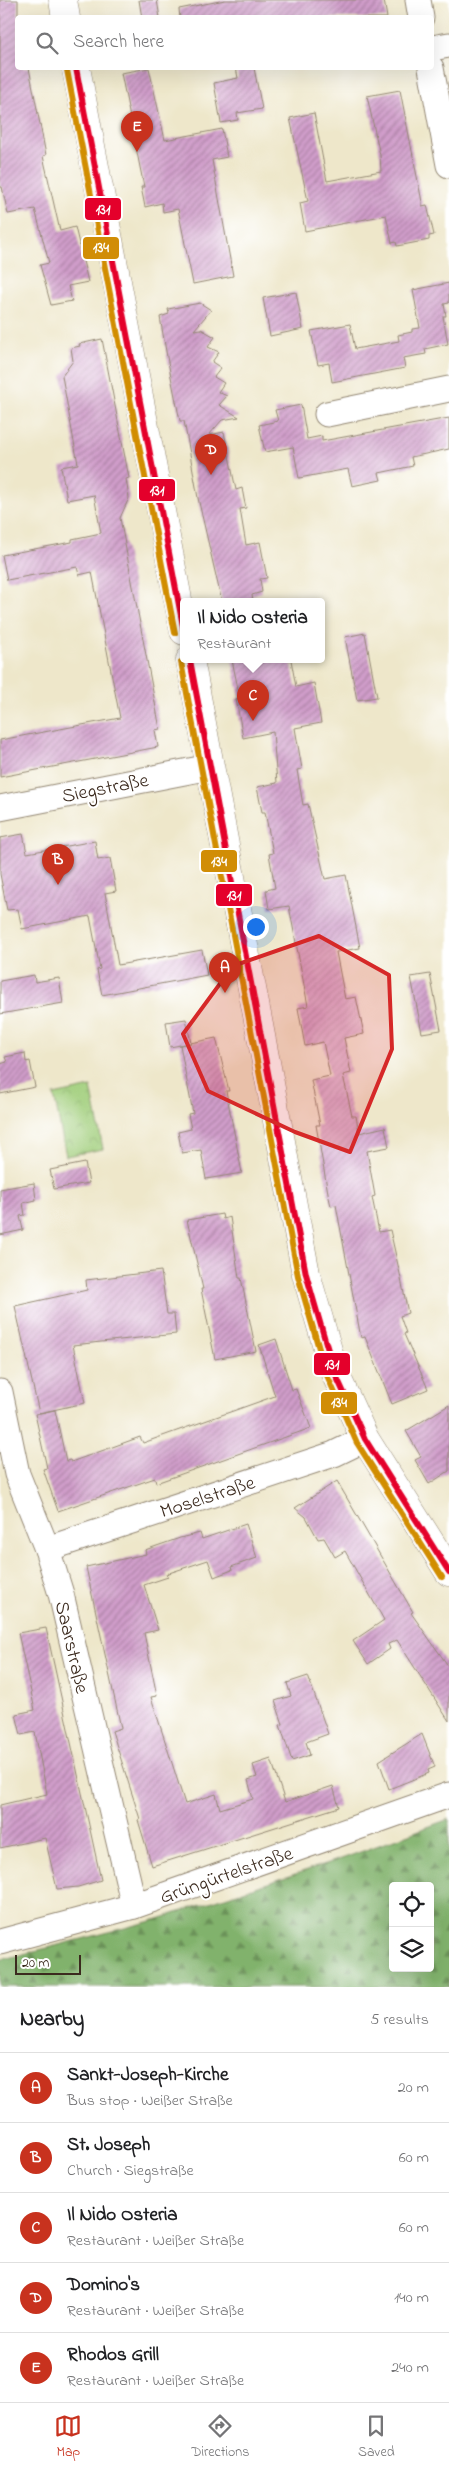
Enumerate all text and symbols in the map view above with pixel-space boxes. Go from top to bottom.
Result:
search box [15,15,434,70]
icon: search [33,29,61,57]
text: Search here [73,29,164,56]
pin: E [121,111,153,152]
line badge: 131 [84,197,122,221]
text: 131 [96,200,111,221]
line badge: 134 [82,236,120,260]
text: 134 [93,238,109,259]
pin: D [195,434,227,475]
line badge: 131 [138,478,176,502]
text: 131 [150,481,165,502]
popup [180,598,325,663]
text: Il Nido Osteria [197,605,308,632]
text: Restaurant [197,632,271,656]
pin: C [237,680,269,721]
street label: Siegstraße [60,767,152,813]
pin: B [42,844,74,885]
line badge: 134 [200,849,238,873]
text: 134 [211,852,227,873]
line badge: 131 [215,883,253,907]
text: 131 [227,886,242,907]
your location [243,914,269,940]
pin: A [209,952,241,993]
line badge: 131 [313,1352,351,1376]
text: 131 [325,1355,340,1376]
line badge: 134 [320,1391,358,1415]
text: 134 [331,1393,347,1414]
street label: Moselstraße [157,1469,259,1527]
street label: Saarstraße [46,1599,95,1697]
street label: Grüngürtelstraße [156,1840,298,1914]
map controls [389,1882,434,1972]
button: locate [389,1882,434,1927]
button: layers [389,1927,434,1972]
scale bar [15,1952,81,1975]
text: 20 m [22,1953,49,1974]
text: Nearby [20,2005,84,2035]
text: 5 results [370,2008,429,2032]
text: Sankt-Joseph-Kirche [67,2062,228,2089]
text: A [31,2076,41,2100]
text: 20 m [398,2076,429,2100]
text: Bus stop · Weißer Straße [67,2089,233,2113]
text: St. Joseph [67,2132,150,2159]
text: B [31,2146,41,2170]
text: 60 m [399,2146,429,2170]
text: Church · Siegstraße [67,2159,194,2183]
text: Il Nido Osteria [67,2202,178,2229]
text: C [32,2216,40,2240]
text: 60 m [399,2216,429,2240]
text: Restaurant · Weißer Straße [67,2229,244,2253]
text: Domino's [67,2272,140,2299]
text: D [30,2286,42,2310]
text: 140 m [394,2286,429,2310]
text: Restaurant · Weißer Straße [67,2299,244,2323]
text: Rhodos Grill [67,2342,159,2369]
text: E [31,2356,41,2380]
text: 240 m [391,2356,429,2380]
text: Restaurant · Weißer Straße [67,2369,244,2393]
tab: Map [54,2412,82,2463]
tab: Directions [191,2412,249,2463]
tab: Saved [358,2412,395,2463]

